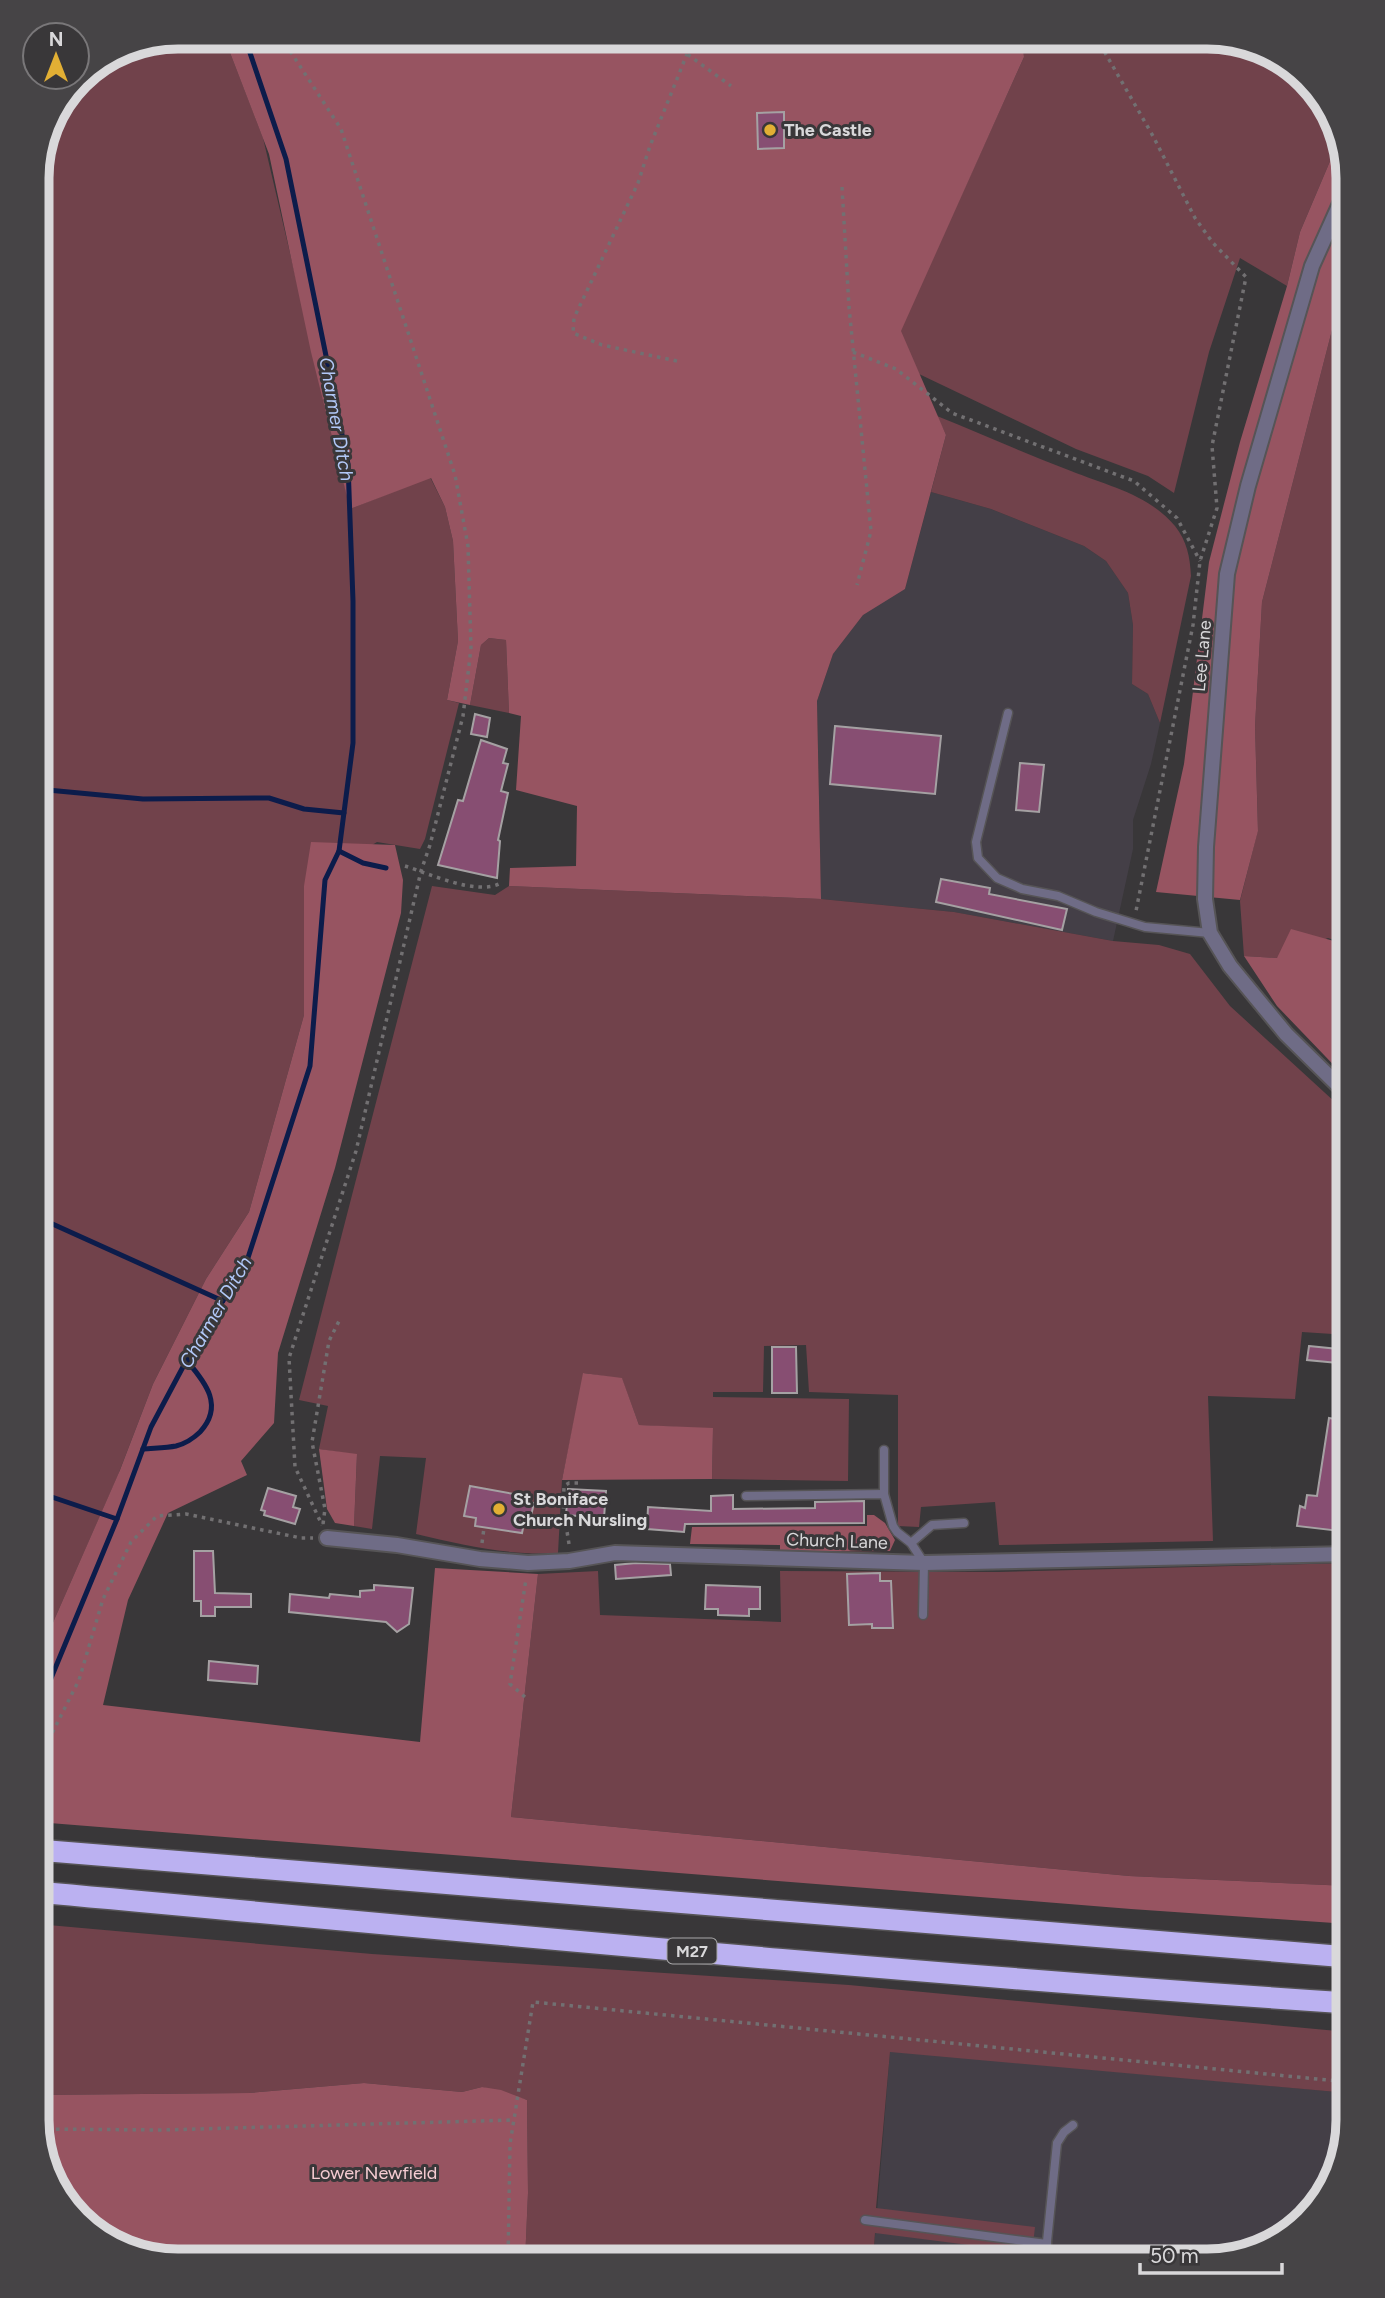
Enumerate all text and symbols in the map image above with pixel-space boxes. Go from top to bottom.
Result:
north arrow [21,21,91,91]
text: N [49,28,63,51]
place label: The Castle [784,119,872,141]
marker: The Castle [762,122,778,138]
water label: Charmer Ditch [314,355,359,483]
street label: Lee Lane [1188,619,1216,693]
water label: Charmer Ditch [174,1252,257,1372]
place label: St Boniface Church Nursling [513,1488,647,1531]
marker: St Boniface Church Nursling [491,1501,507,1517]
street label: Church Lane [786,1528,888,1554]
road number: M27 [668,1938,716,1964]
park label: Lower Newfield [311,2162,437,2184]
scale bar [1140,2232,1282,2276]
text: 50 m [1150,2243,1199,2268]

